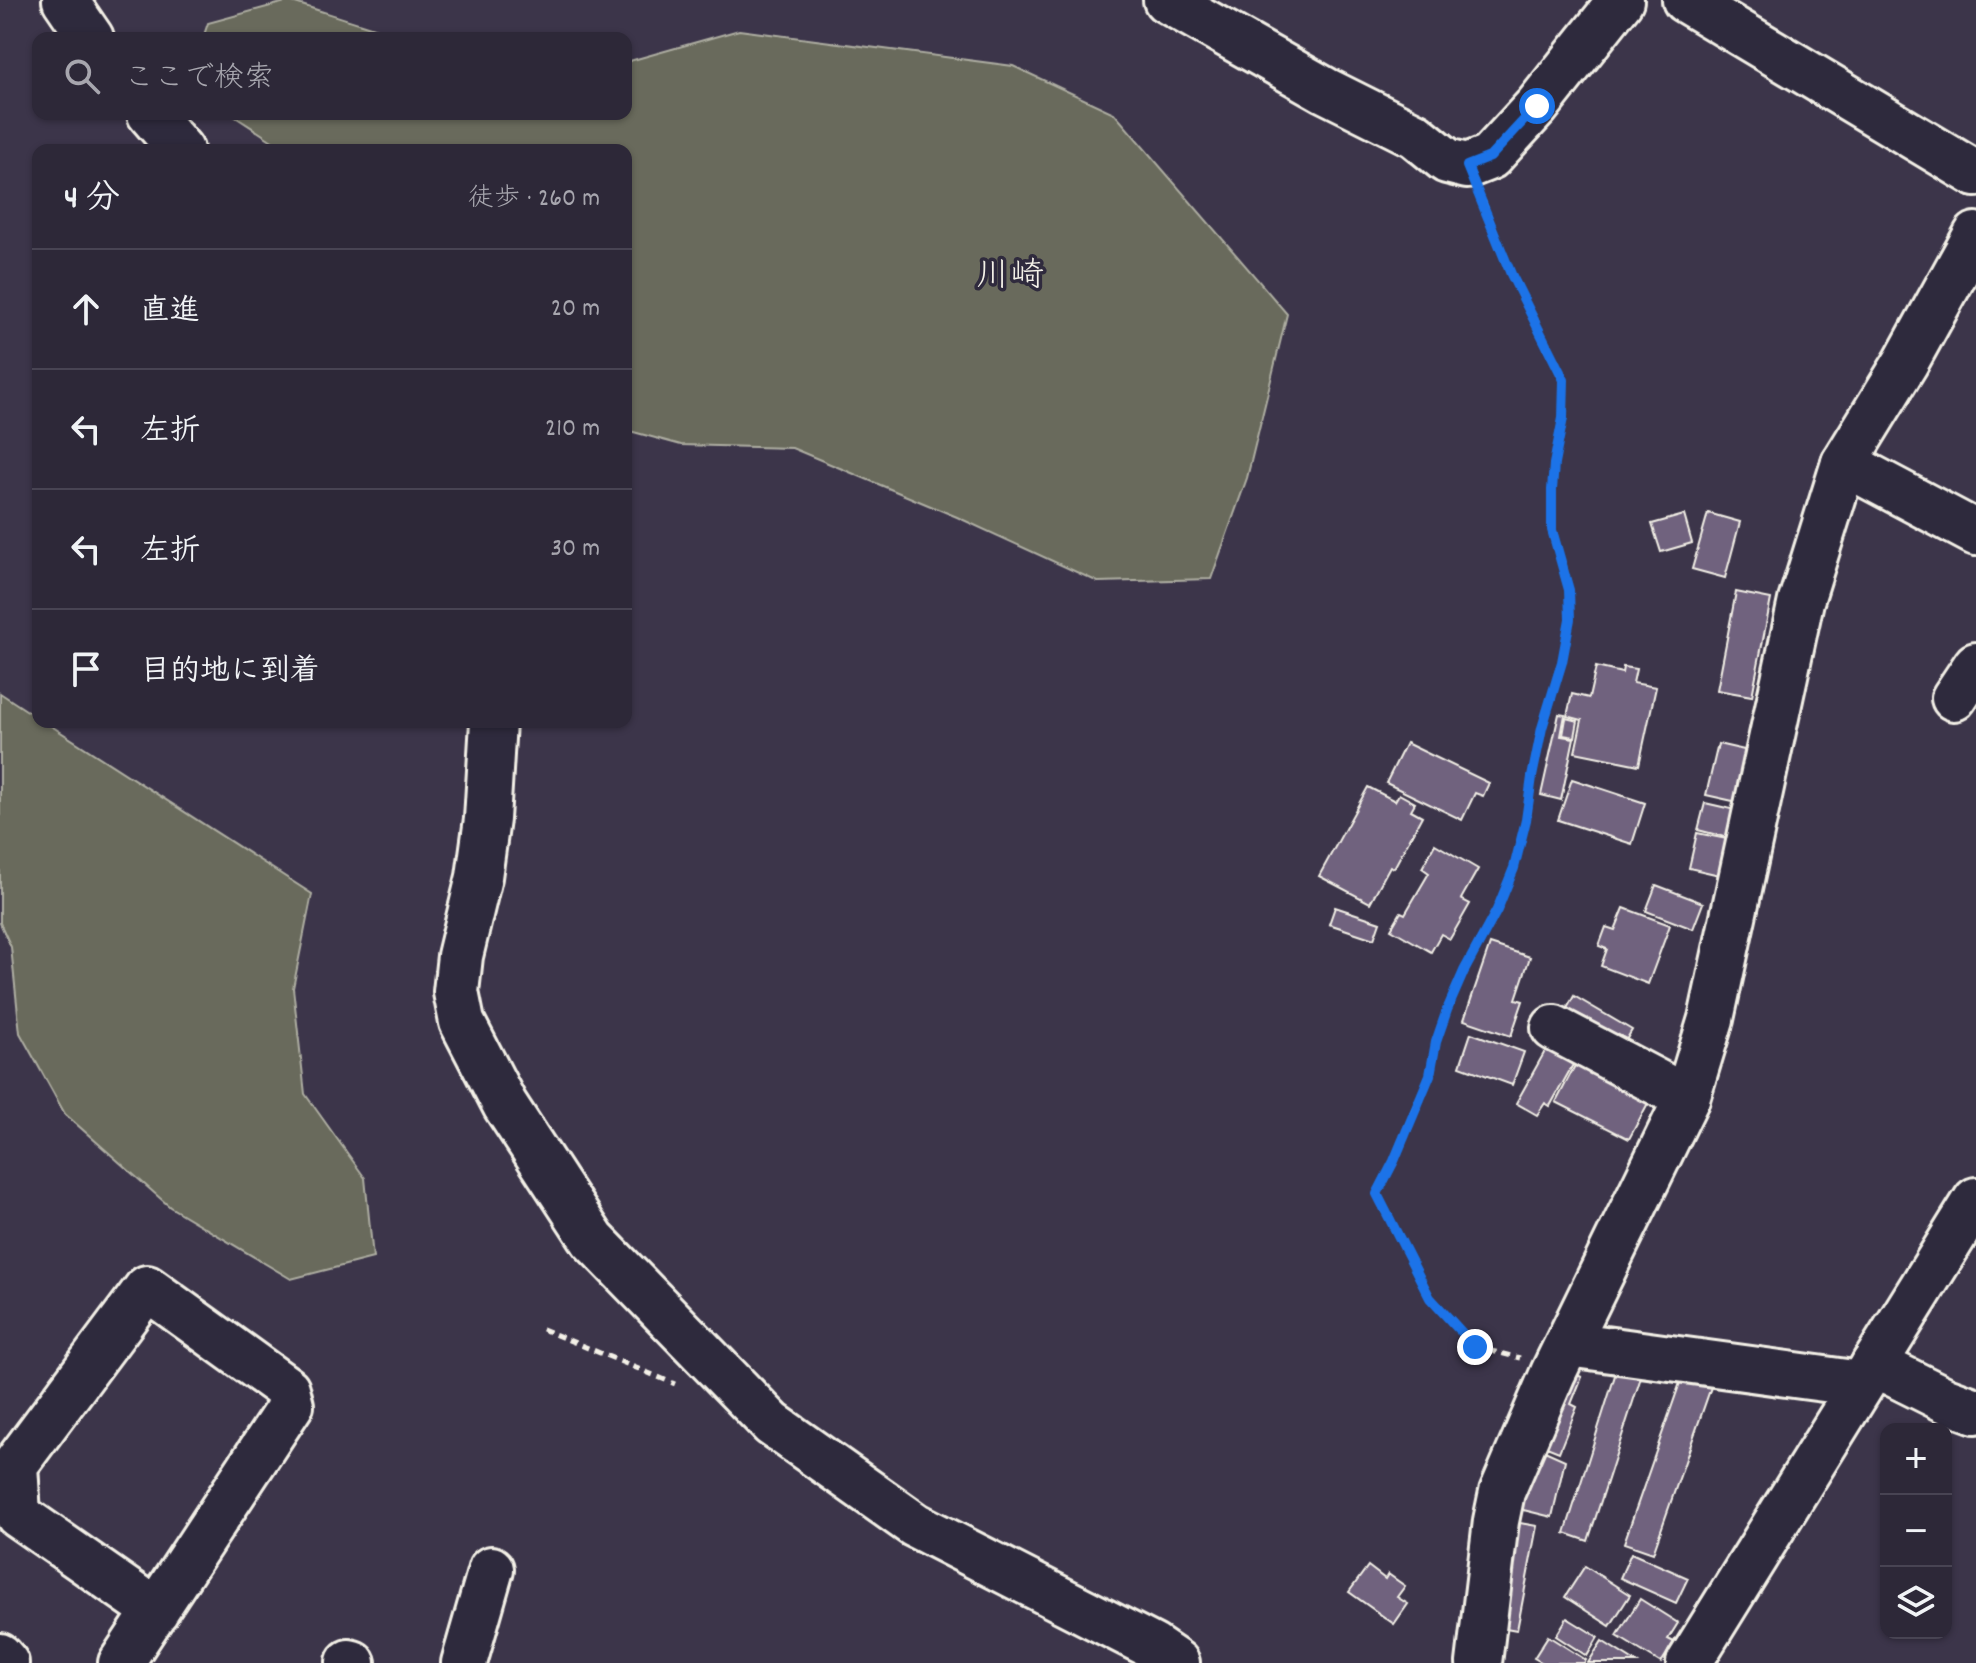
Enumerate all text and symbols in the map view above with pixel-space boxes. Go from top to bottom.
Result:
search box [32,32,632,120]
icon: search [60,54,104,98]
text: ここで検索 [124,59,274,102]
route start [1519,88,1555,124]
text: 4 分 [64,176,120,225]
text: 徒歩 · 260 m [468,181,600,218]
district label: 川崎 [976,254,1044,303]
icon: ahead [64,287,108,331]
text: 20 m [551,291,600,328]
text: 直進 [140,292,200,335]
icon: left [64,407,108,451]
text: 210 m [545,411,600,448]
text: 左折 [140,412,200,455]
icon: left [64,527,108,571]
text: 30 m [550,531,600,568]
text: 左折 [140,532,200,575]
icon: arrive [64,647,108,691]
text: 目的地に到着 [140,652,320,695]
route end [1457,1329,1493,1365]
map controls [1880,1423,1952,1639]
button: + [1880,1423,1952,1495]
button: − [1880,1495,1952,1567]
button: layers [1880,1567,1952,1639]

